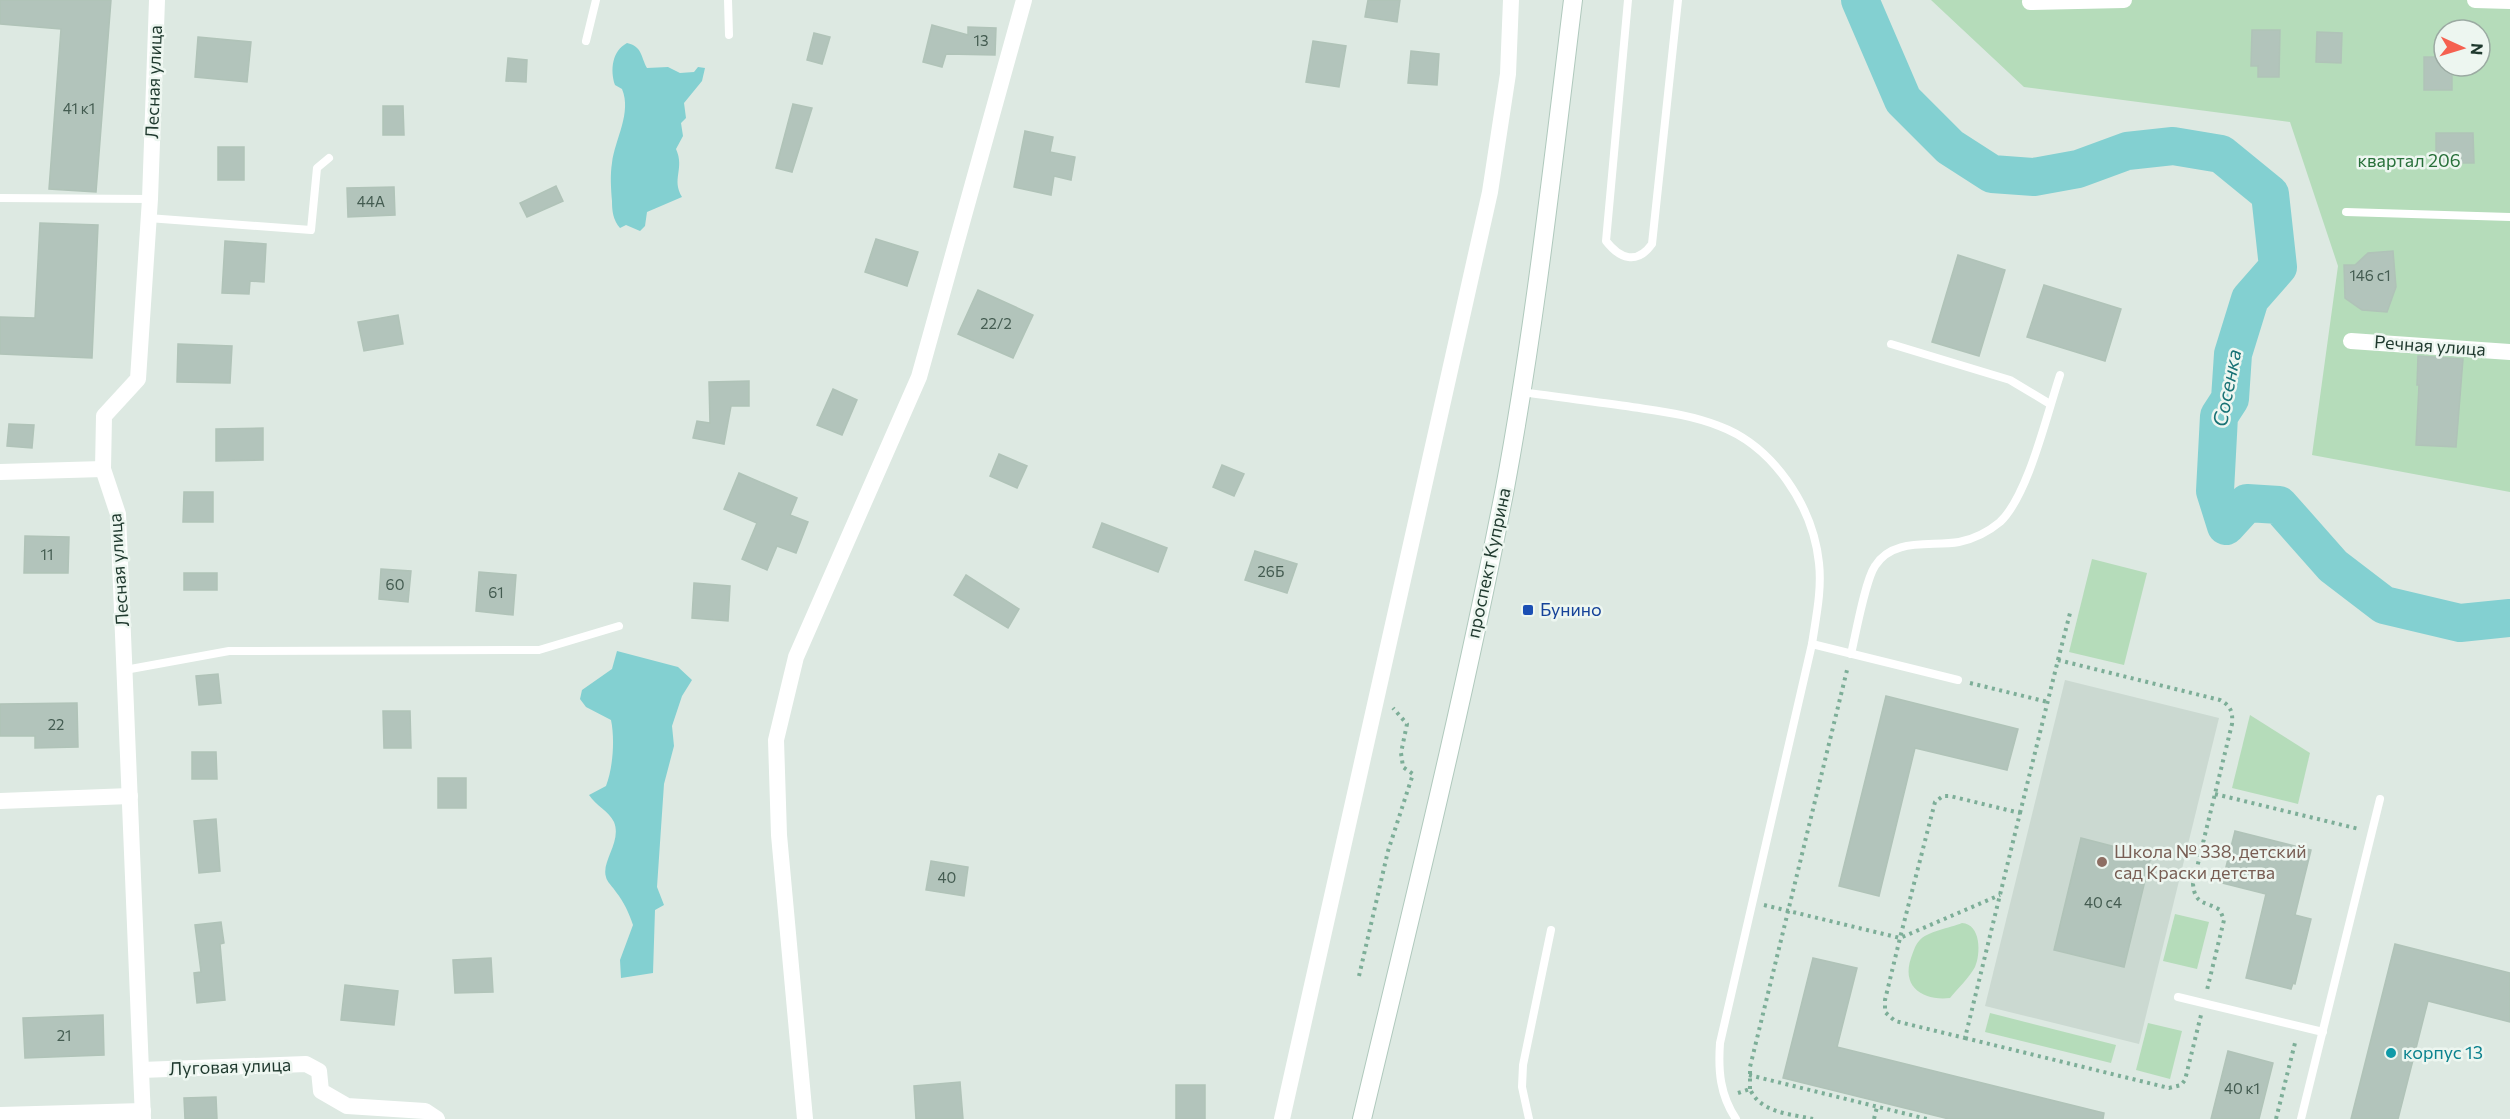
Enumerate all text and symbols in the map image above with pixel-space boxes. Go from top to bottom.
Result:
north arrow [2432,18,2492,78]
street label: Лесная улица [140,25,166,139]
house number: 13 [974,31,988,49]
text: N [2468,42,2487,56]
house number: 41 к1 [63,99,95,117]
park label: квартал 206 [2357,149,2461,171]
house number: 44А [357,192,385,210]
house number: 146 с1 [2349,266,2391,284]
house number: 22/2 [980,314,1012,332]
street label: Речная улица [2374,330,2487,360]
water label: Сосенка [2207,347,2245,429]
street label: проспект Куприна [1461,486,1515,640]
street label: Лесная улица [103,513,133,628]
house number: 11 [41,545,53,563]
house number: 26Б [1258,562,1284,580]
house number: 60 [386,575,404,593]
house number: 61 [488,583,504,601]
place label: Бунино [1540,598,1602,620]
marker: Бунино [1521,603,1535,617]
house number: 22 [48,715,64,733]
place label: Школа № 338, детский сад Краски детства [2114,840,2307,883]
marker: Школа № 338, детский сад Краски детства [2095,855,2109,869]
house number: 40 [938,868,956,886]
house number: 40 с4 [2084,893,2122,911]
house number: 21 [57,1026,71,1044]
place label: корпус 13 [2403,1041,2483,1063]
marker: корпус 13 [2384,1046,2398,1060]
street label: Луговая улица [168,1053,292,1079]
house number: 40 к1 [2224,1079,2260,1097]

